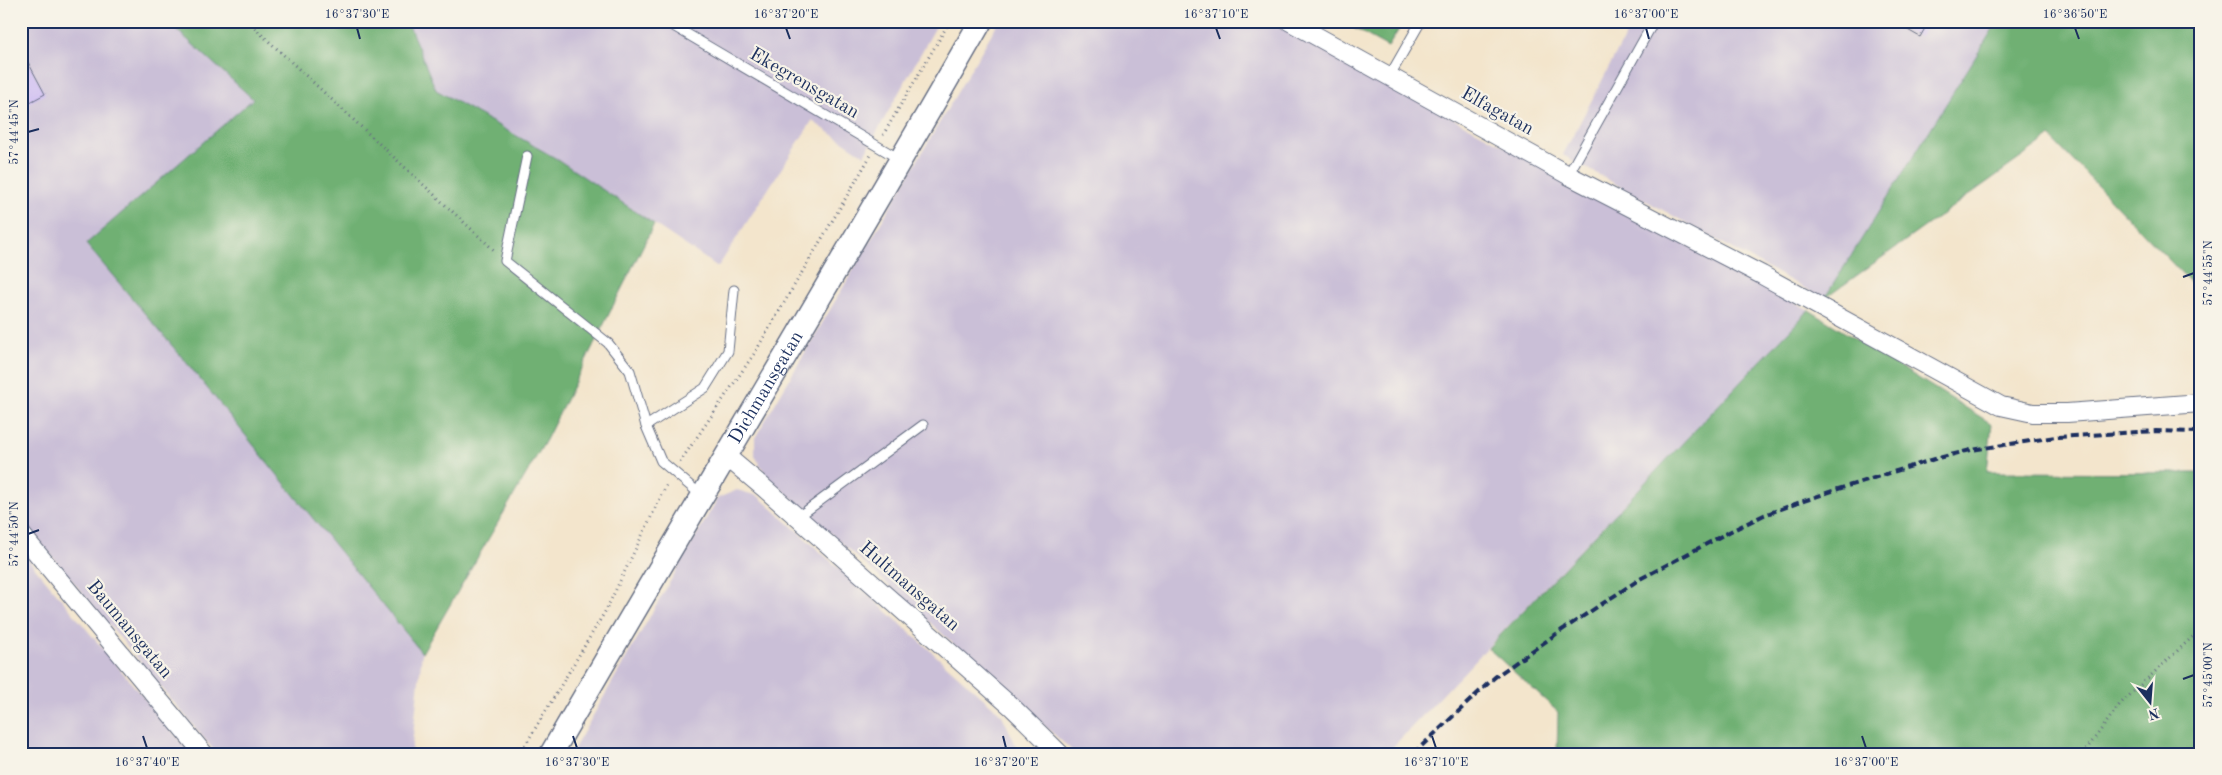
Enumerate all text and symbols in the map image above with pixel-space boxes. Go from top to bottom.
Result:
text: 16°36'50"E [2043,8,2107,21]
text: 16°37'30"E [325,9,389,21]
text: 16°37'20"E [754,9,818,21]
text: 16°37'10"E [1184,9,1248,21]
text: 16°37'00"E [1614,9,1678,21]
street label: Ekegrensgatan [746,45,862,123]
street label: Elfagatan [1457,84,1537,140]
text: 57°44'45"N [8,99,21,165]
text: 57°44'55"N [2202,240,2215,306]
street label: Dichmansgatan [726,328,807,447]
text: 57°44'50"N [8,501,21,567]
street label: Hultmansgatan [855,539,963,635]
street label: Baumansgatan [83,577,175,683]
text: 57°45'00"N [2202,642,2215,708]
north arrow [2124,678,2174,728]
text: N [2146,705,2161,722]
text: 16°37'40"E [115,757,179,769]
text: 16°37'30"E [545,757,609,769]
text: 16°37'20"E [974,757,1038,769]
text: 16°37'10"E [1404,757,1468,769]
text: 16°37'00"E [1834,757,1898,769]

